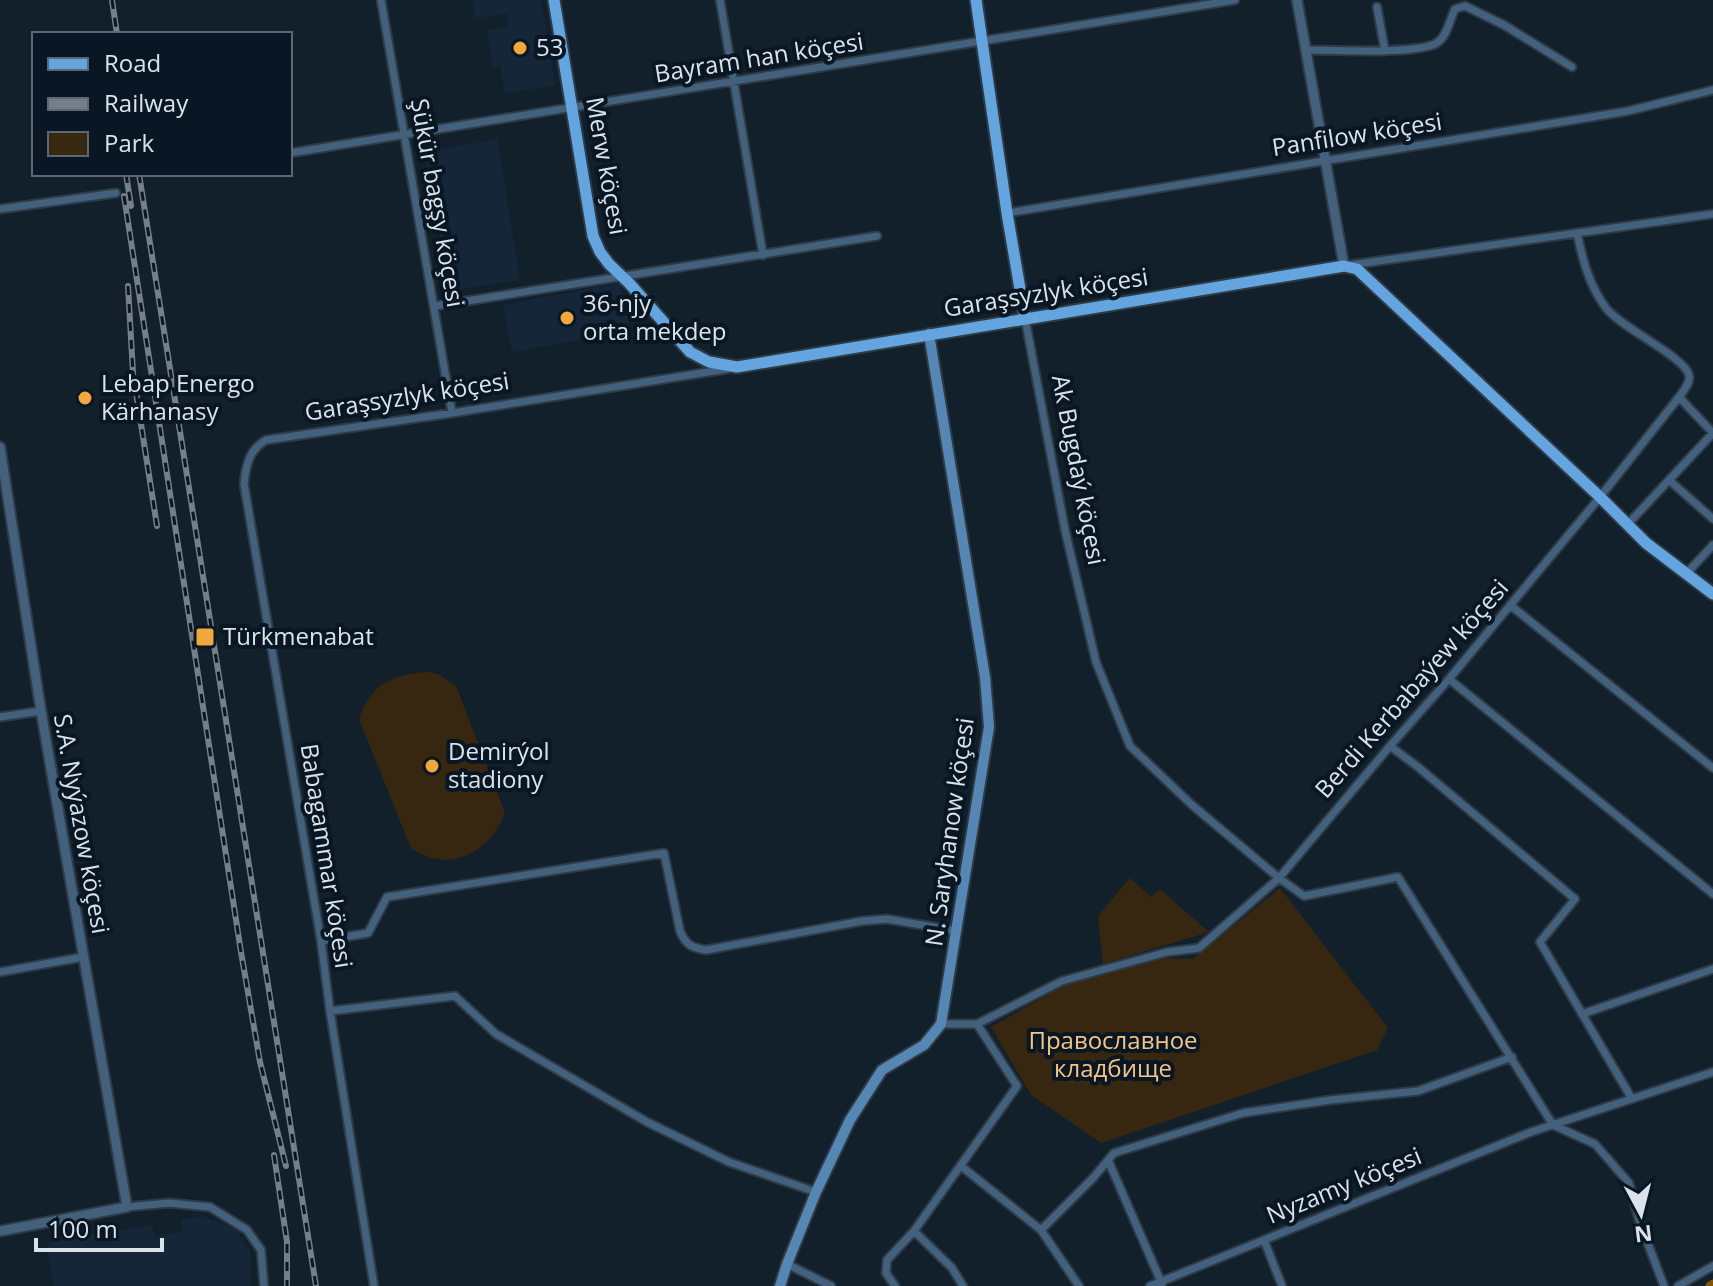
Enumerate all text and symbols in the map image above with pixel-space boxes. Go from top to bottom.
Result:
street label: Bayram han köçesi [652,24,866,89]
place label: 53 [536,30,563,63]
legend [32,32,292,176]
marker: 53 [511,39,529,57]
text: Road [104,46,161,79]
text: Railway [104,86,189,119]
street label: Merw köçesi [579,94,636,237]
street label: Şükür bagşy köçesi [404,96,473,310]
street label: Panfilow köçesi [1270,104,1444,163]
text: Park [104,126,155,159]
street label: Garaşsyzlyk köçesi [941,259,1150,324]
place label: 36-njy orta mekdep [583,286,727,347]
marker: 36-njy orta mekdep [558,309,576,327]
street label: Garaşsyzlyk köçesi [302,363,511,428]
place label: Lebap Energo Kärhanasy [101,366,255,427]
street label: Ak Bugdaý köçesi [1045,372,1114,568]
marker: Lebap Energo Kärhanasy [76,389,94,407]
street label: Berdi Kerbabaýew köçesi [1307,572,1515,804]
place label: Türkmenabat [223,619,374,652]
marker: Türkmenabat [194,626,216,648]
street label: S.A. Nyýazow köçesi [47,711,118,936]
street label: N. Saryhanow köçesi [916,715,981,948]
place label: Demirýol stadiony [448,734,550,795]
street label: Babagammar köçesi [293,741,361,970]
marker: Demirýol stadiony [423,757,441,775]
park label: Православное кладбище [1028,1023,1198,1084]
street label: Nyzamy köçesi [1261,1138,1426,1231]
north arrow [1601,1174,1681,1254]
scale bar [36,1202,162,1252]
text: 100 m [48,1212,118,1245]
text: N [1633,1219,1654,1251]

